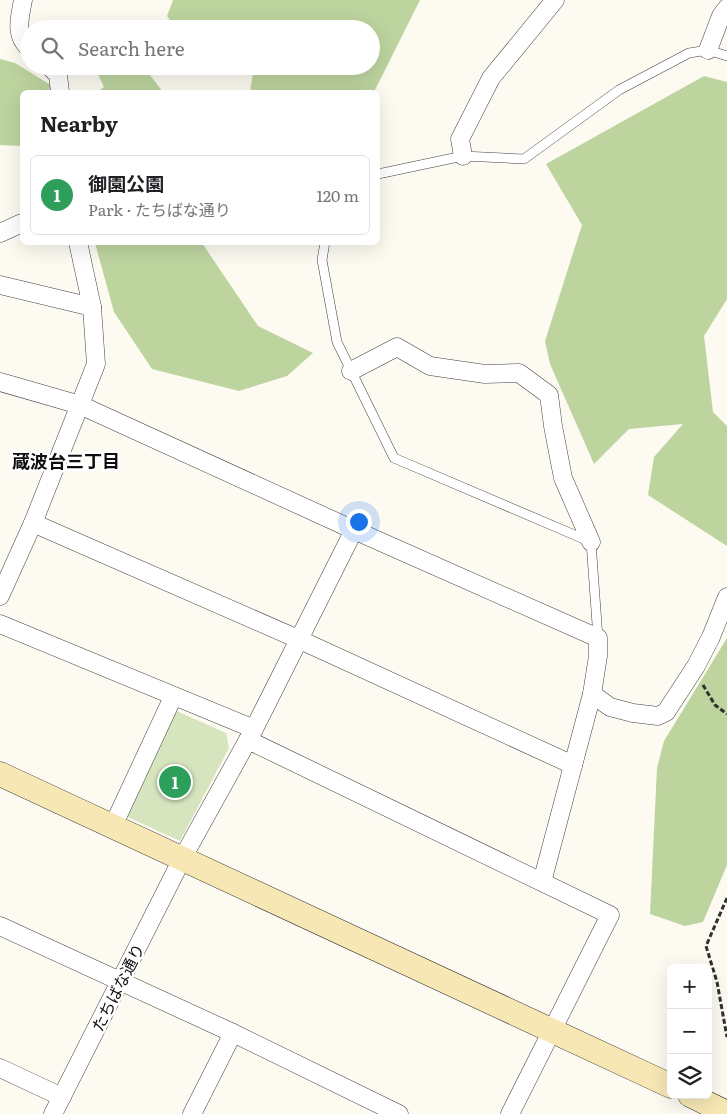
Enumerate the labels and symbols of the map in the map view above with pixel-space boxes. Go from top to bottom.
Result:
district label: 蔵波台三丁目 [12,447,120,474]
your location [346,509,372,535]
pin: 1 [159,763,191,801]
street label: たちばな通り [85,939,149,1035]

